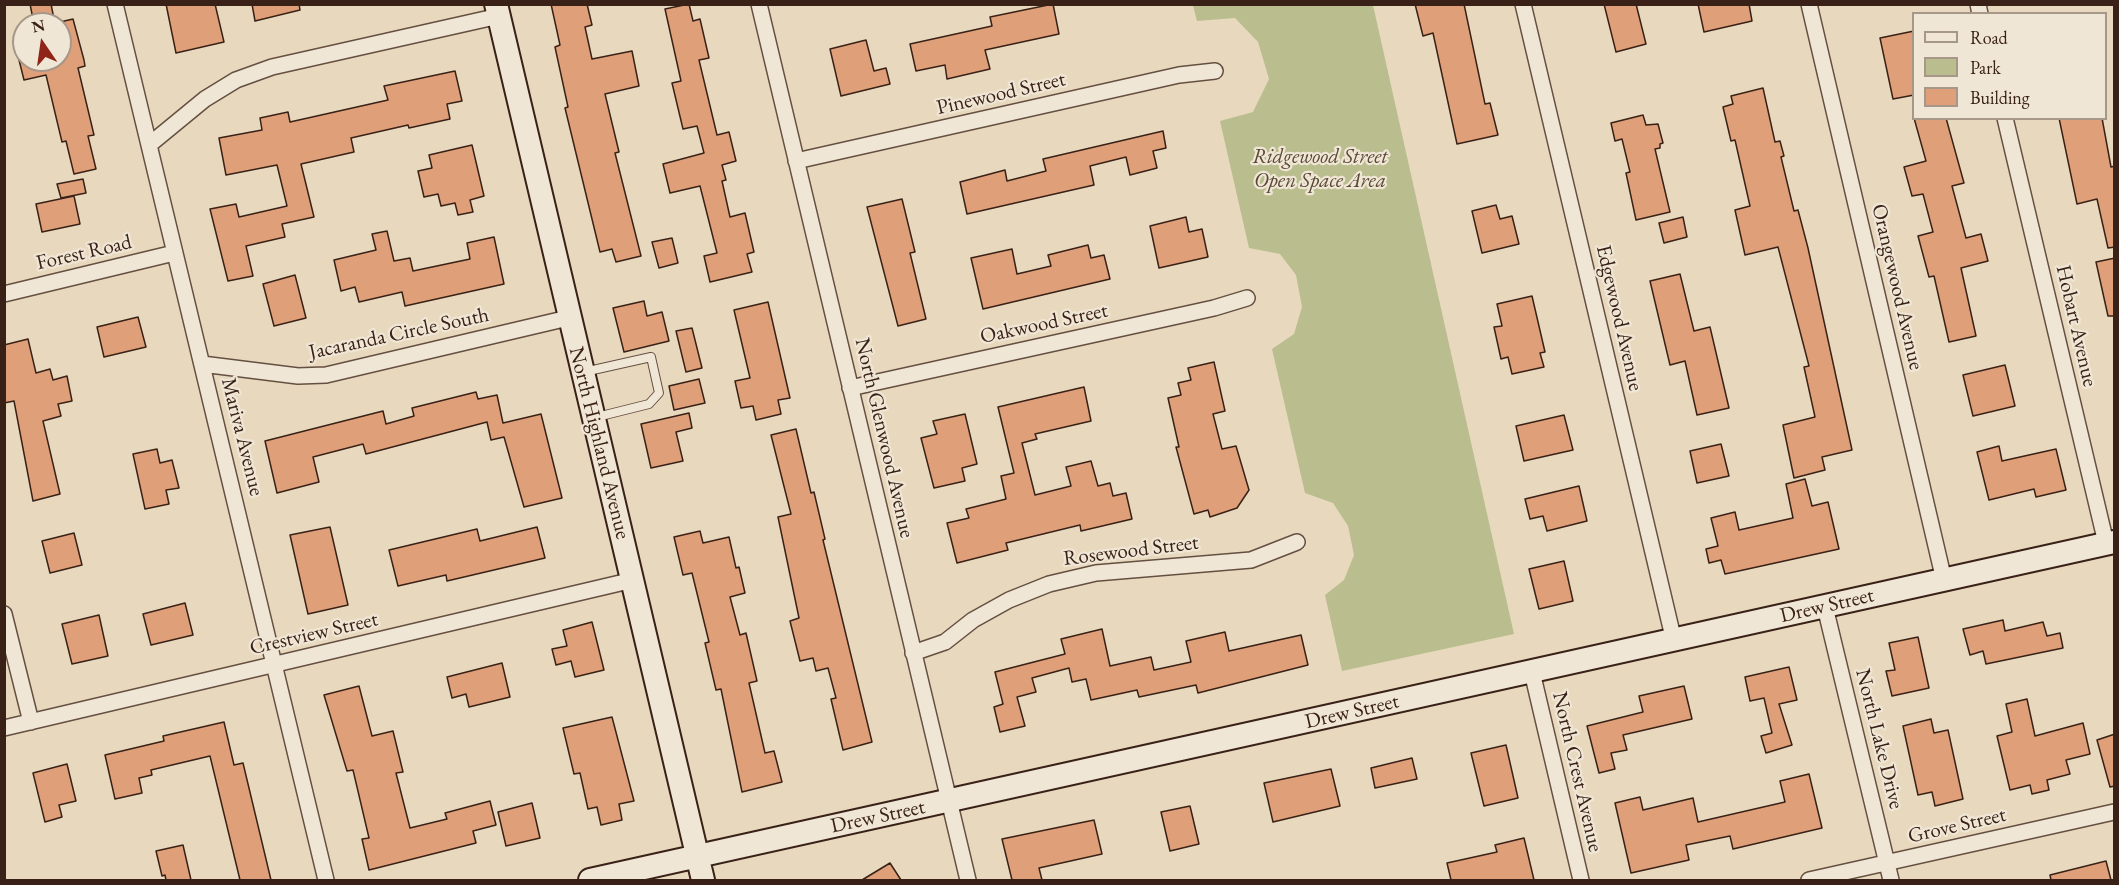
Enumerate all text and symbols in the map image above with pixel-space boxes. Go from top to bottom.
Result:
north arrow [12,12,72,72]
legend [1912,12,2107,120]
text: N [30,14,47,38]
text: Road [1970,26,2008,49]
text: Park [1970,56,2001,79]
street label: Pinewood Street [934,67,1068,121]
text: Building [1970,86,2030,109]
park label: Ridgewood Street Open Space Area [1252,144,1388,194]
street label: Orangewood Avenue [1866,202,1928,372]
street label: Forest Road [34,230,134,276]
street label: Edgewood Avenue [1590,243,1648,393]
street label: Hobart Avenue [2050,263,2102,389]
street label: Oakwood Street [978,298,1110,350]
street label: Jacaranda Circle South [307,303,491,365]
street label: North Glenwood Avenue [849,336,919,540]
street label: North Highland Avenue [563,344,635,542]
street label: Mariva Avenue [215,375,269,499]
street label: Rosewood Street [1062,530,1200,572]
street label: Drew Street [1778,583,1876,629]
street label: Crestview Street [247,607,381,661]
street label: North Lake Drive [1849,666,1909,812]
street label: Drew Street [1303,689,1401,735]
street label: North Crest Avenue [1546,689,1608,855]
street label: Drew Street [829,795,927,839]
street label: Grove Street [1906,803,2008,849]

